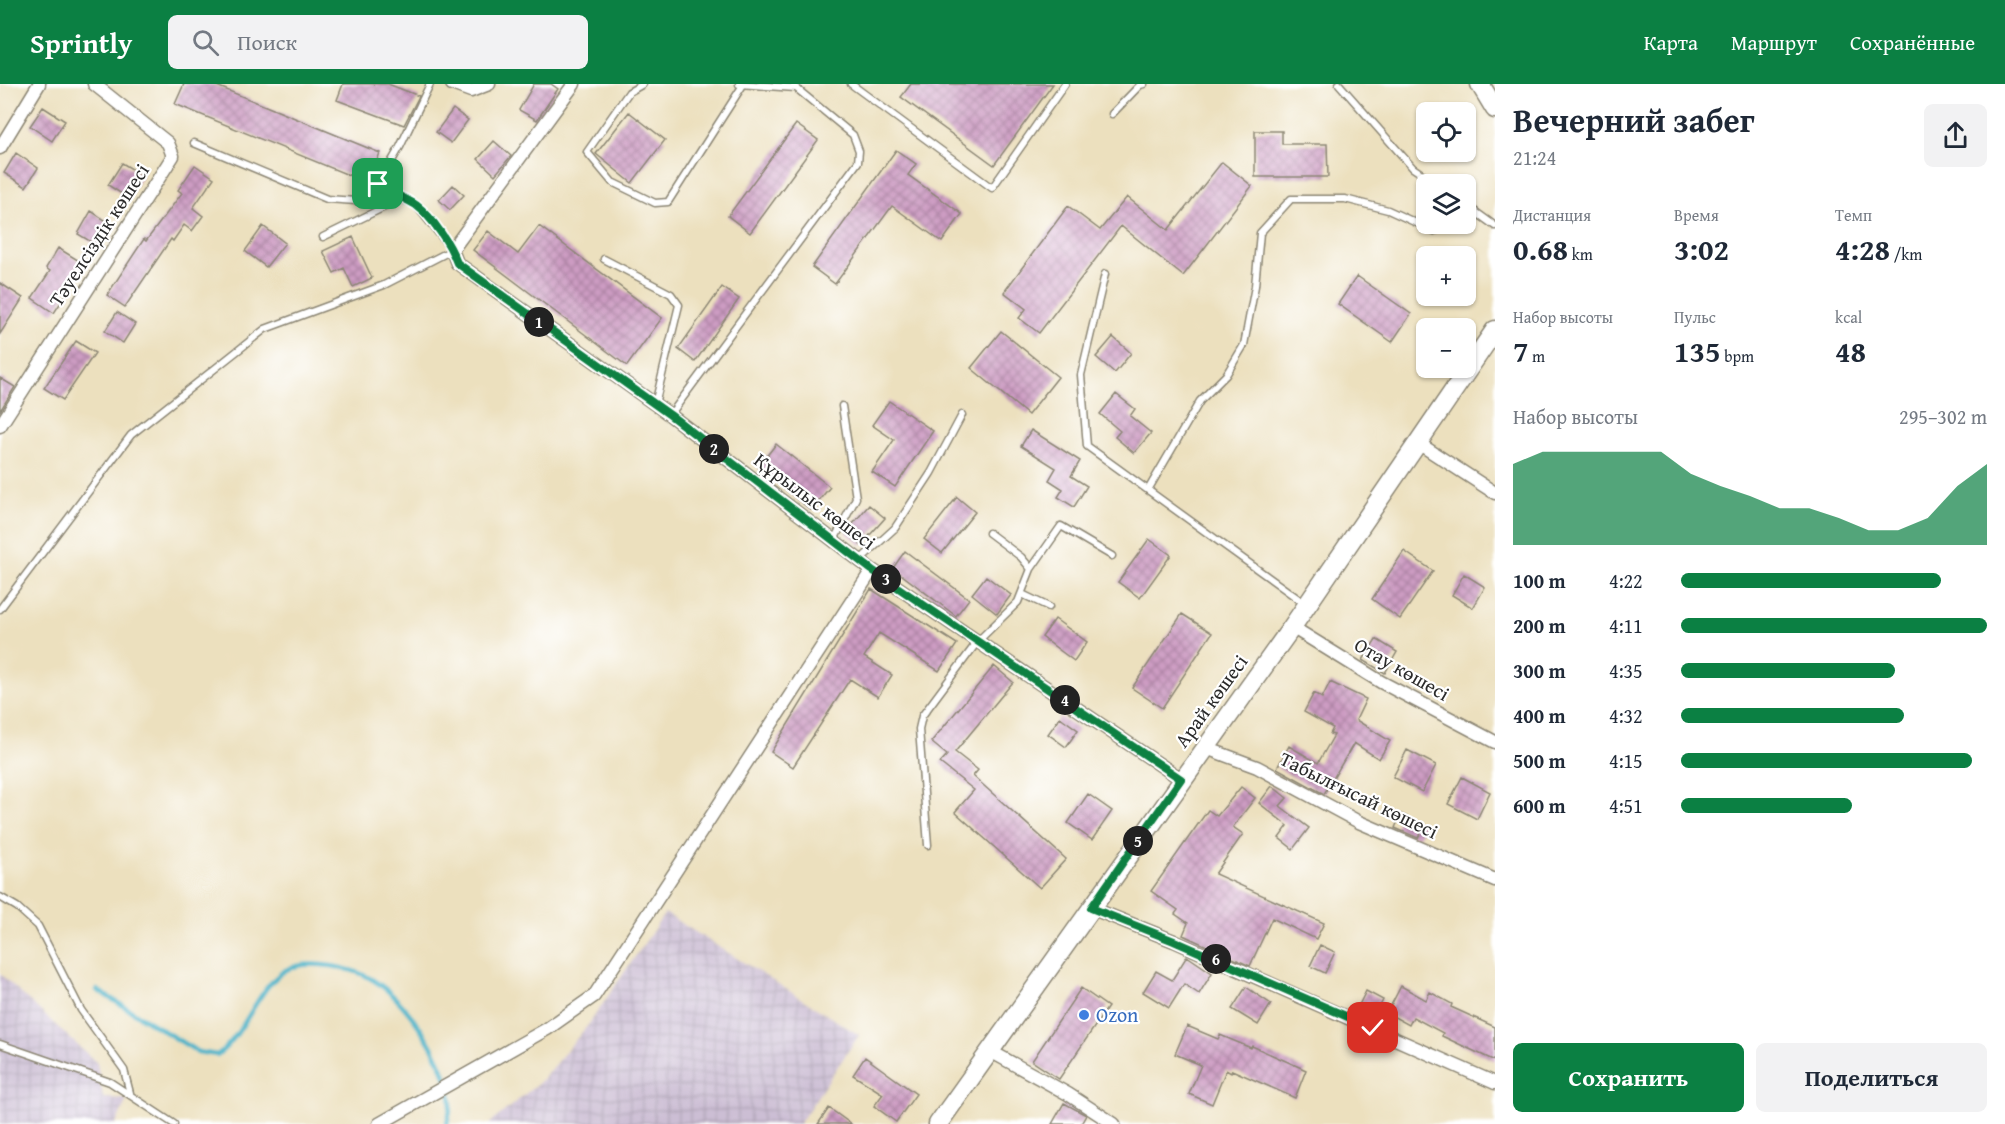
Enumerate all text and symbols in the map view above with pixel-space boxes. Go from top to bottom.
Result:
search box [168,15,588,69]
text: Sprintly [30,22,132,63]
icon: search [189,26,222,59]
text: Поиск [237,26,297,58]
text: Карта [1644,27,1698,58]
text: Маршрут [1731,27,1817,58]
text: Сохранённые [1850,27,1975,58]
text: Вечерний забег [1513,96,1755,144]
map controls [1416,102,1476,378]
button: locate [1416,102,1476,162]
button: share [1924,104,1987,167]
text: 21:24 [1513,143,1556,172]
street label: Тәуелсіздік көшесі [41,157,156,312]
pin [352,158,403,209]
icon: arrive [361,167,394,200]
button: layers [1416,174,1476,234]
text: Дистанция [1513,203,1591,227]
text: Время [1674,203,1719,227]
text: Темп [1835,203,1872,227]
text: 0.68 [1513,227,1568,271]
text: 3:02 [1674,227,1729,271]
text: 4:28 [1835,227,1890,271]
text: km [1568,242,1593,266]
text: /km [1890,242,1922,266]
button: + [1416,246,1476,306]
text: Набор высоты [1513,305,1613,329]
text: Пульс [1674,305,1716,329]
text: kcal [1835,305,1862,329]
pin: 1 [524,307,554,337]
text: 1 [535,310,543,334]
button: − [1416,318,1476,378]
text: 7 [1513,329,1529,373]
text: 135 [1674,329,1721,373]
text: 48 [1835,329,1866,373]
text: m [1529,344,1545,368]
text: bpm [1721,344,1754,368]
text: Набор высоты [1513,402,1638,431]
text: 295–302 m [1899,402,1987,431]
pin: 2 [699,434,729,464]
text: 2 [710,437,718,461]
street label: Құрылыс көшесі [748,445,883,556]
pin: 3 [871,564,901,594]
text: 100 m [1513,566,1566,595]
text: 4:22 [1609,566,1643,595]
text: 3 [882,567,890,591]
text: 200 m [1513,611,1566,640]
text: 4:11 [1609,611,1643,640]
street label: Отау көшесі [1349,630,1456,708]
street label: Арай көшесі [1167,648,1254,753]
text: 300 m [1513,656,1566,685]
text: 4:35 [1609,656,1643,685]
pin: 4 [1050,685,1080,715]
text: 4 [1061,688,1069,712]
text: 400 m [1513,701,1566,730]
text: 4:32 [1609,701,1643,730]
street label: Табылғысай көшесі [1275,744,1444,846]
text: 500 m [1513,746,1566,775]
text: 4:15 [1609,746,1643,775]
text: 600 m [1513,791,1566,820]
text: 4:51 [1609,791,1643,820]
pin: 5 [1123,826,1153,856]
text: 5 [1134,829,1142,853]
pin: 6 [1201,944,1231,974]
text: 6 [1212,947,1220,971]
place label: Ozon [1096,1000,1138,1029]
pin [1347,1002,1398,1053]
marker: Ozon [1077,1008,1091,1022]
icon: check [1356,1011,1389,1044]
button: Сохранить [1513,1043,1744,1112]
button: Поделиться [1756,1043,1987,1112]

